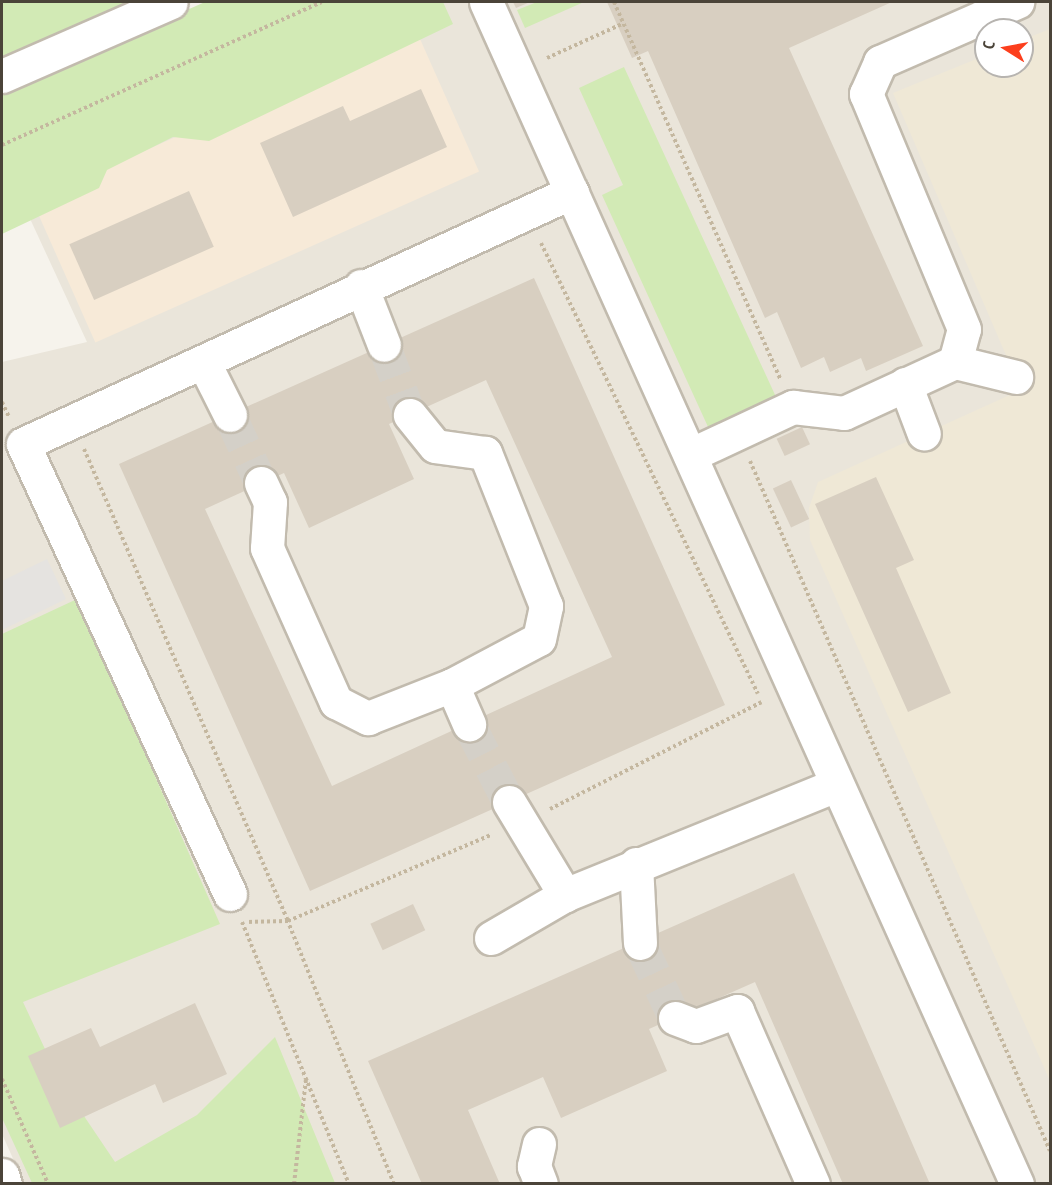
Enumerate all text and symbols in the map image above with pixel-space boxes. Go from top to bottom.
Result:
north arrow [974,18,1034,78]
text: С [978,39,999,50]

